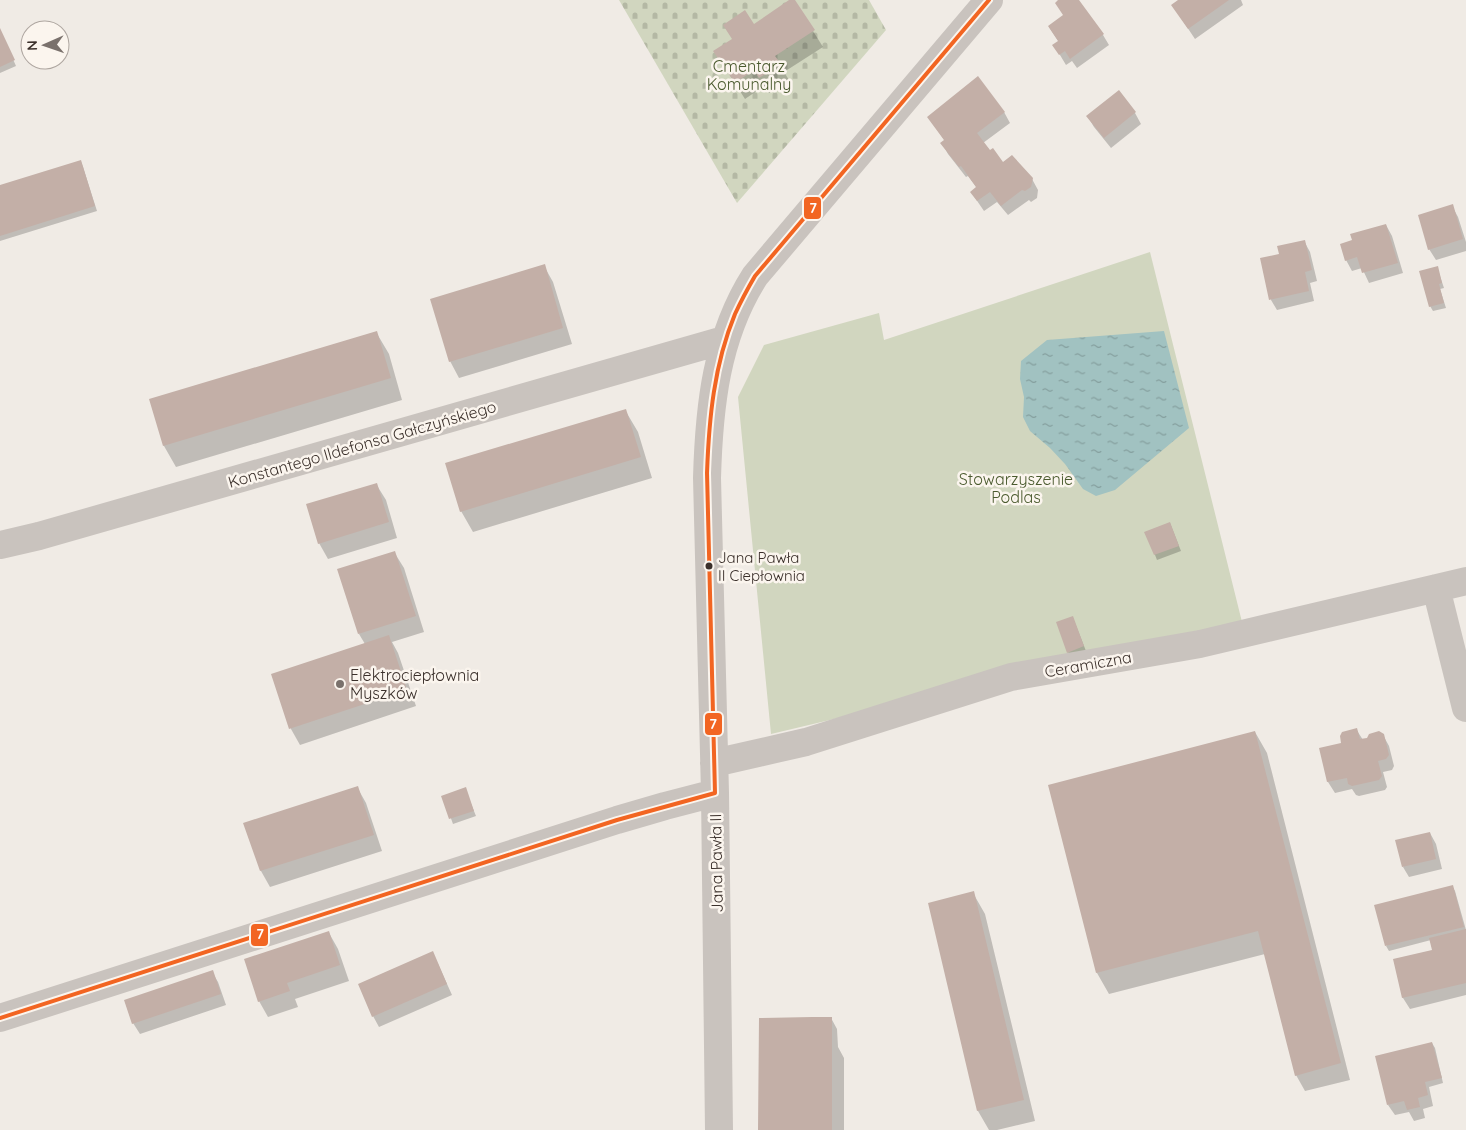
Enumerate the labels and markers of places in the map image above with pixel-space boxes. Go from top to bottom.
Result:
place label: Jana Pawła II Ciepłownia [718,548,805,585]
marker: Jana Pawła II Ciepłownia [704,561,714,571]
place label: Elektrociepłownia Myszków [350,665,479,703]
marker: Elektrociepłownia Myszków [334,678,346,690]

